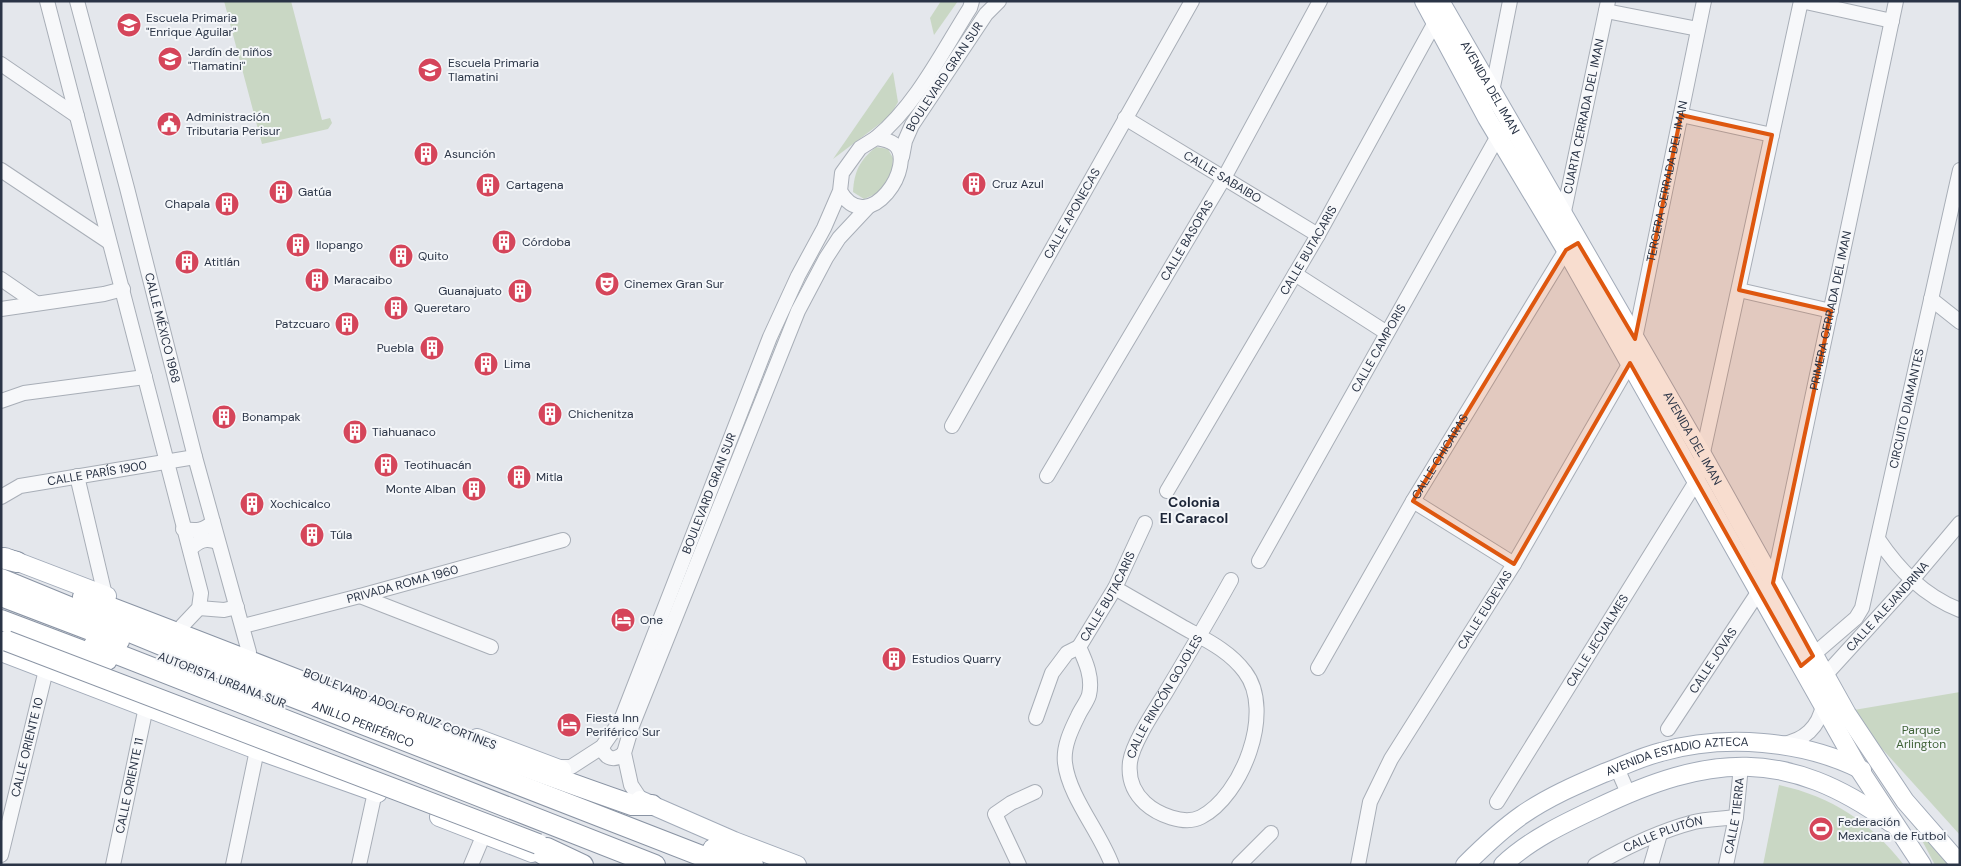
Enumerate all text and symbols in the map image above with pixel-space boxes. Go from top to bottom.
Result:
place label: Escuela Primaria "Enrique Aguilar" [146,10,237,40]
school or university icon: Escuela Primaria "Enrique Aguilar" [116,12,142,38]
street label: BOULEVARD GRAN SUR [902,19,987,134]
street label: CUARTA CERRADA DEL IMAN [1560,37,1608,196]
street label: AVENIDA DEL IMAN [1457,38,1523,137]
place label: Jardín de niños "Tlamatini" [188,44,272,74]
school or university icon: Jardín de niños "Tlamatini" [157,46,183,72]
place label: Escuela Primaria Tlamatini [448,55,539,85]
school or university icon: Escuela Primaria Tlamatini [417,57,443,83]
street label: TERCERA CERRADA DEL IMAN [1643,99,1691,264]
place label: Administración Tributaria Perisur [186,109,281,139]
public building icon: Administración Tributaria Perisur [156,111,182,137]
building icon: Asunción [413,141,439,167]
place label: Asunción [444,146,496,162]
street label: CALLE SABAIBO [1181,147,1264,207]
street label: CALLE APONECAS [1040,165,1104,262]
building icon: Cruz Azul [961,171,987,197]
building icon: Cartagena [475,172,501,198]
place label: Cruz Azul [992,176,1044,192]
place label: Cartagena [506,177,564,193]
building icon: Gatúa [268,179,294,205]
place label: Gatúa [298,184,332,200]
building icon: Chapala [214,191,240,217]
place label: Chapala [165,196,210,212]
street label: CALLE BASOPAS [1157,197,1217,284]
street label: CALLE BUTACARIS [1276,203,1341,298]
building icon: Córdoba [491,229,517,255]
street label: PRIMERA CERRADA DEL IMAN [1806,229,1855,392]
building icon: Ilopango [285,232,311,258]
place label: Córdoba [522,234,571,250]
place label: Ilopango [316,237,363,253]
building icon: Quito [388,243,414,269]
place label: Quito [418,248,449,264]
building icon: Atitlán [174,249,200,275]
place label: Atitlán [204,254,240,270]
building icon: Maracaibo [304,267,330,293]
street label: CALLE MÉXICO 1968 [141,271,184,385]
theatre icon: Cinemex Gran Sur [594,271,620,297]
place label: Maracaibo [334,272,393,288]
place label: Cinemex Gran Sur [624,276,725,292]
building icon: Guanajuato [507,278,533,304]
place label: Guanajuato [438,283,502,299]
building icon: Queretaro [383,295,409,321]
place label: Queretaro [414,300,470,316]
street label: CALLE CAMPORIS [1347,301,1410,395]
building icon: Patzcuaro [334,311,360,337]
place label: Patzcuaro [275,316,330,332]
building icon: Puebla [419,335,445,361]
place label: Puebla [377,340,414,356]
street label: CIRCUITO DIAMANTES [1885,347,1928,470]
building icon: Lima [473,351,499,377]
place label: Lima [504,356,530,372]
street label: AVENIDA DEL IMAN [1659,389,1726,488]
building icon: Chichenitza [537,401,563,427]
building icon: Bonampak [211,404,237,430]
place label: Chichenitza [568,406,633,422]
place label: Bonampak [242,409,301,425]
street label: CALLE CHICARAS [1408,411,1472,502]
building icon: Tiahuanaco [342,419,368,445]
place label: Tiahuanaco [372,424,436,440]
street label: BOULEVARD GRAN SUR [678,431,740,556]
building icon: Teotihuacán [373,452,399,478]
street label: CALLE PARÍS 1900 [46,457,148,489]
place label: Teotihuacán [404,457,472,473]
building icon: Mitla [506,464,532,490]
place label: Mitla [536,469,563,485]
building icon: Monte Alban [461,476,487,502]
place label: Monte Alban [386,481,456,497]
building icon: Xochicalco [239,491,265,517]
district label: Colonia El Caracol [1160,493,1228,527]
place label: Xochicalco [270,496,331,512]
building icon: Túla [299,522,325,548]
place label: Túla [330,527,352,543]
street label: CALLE BUTACARIS [1076,549,1139,645]
street label: CALLE ALEJANDRINA [1843,558,1932,655]
street label: PRIVADA ROMA 1960 [345,561,460,607]
street label: CALLE EUDEVAS [1454,568,1516,653]
street label: CALLE JECUALMES [1562,591,1632,690]
hotel icon: One [610,607,636,633]
place label: One [640,612,663,628]
street label: CALLE JOVAS [1686,624,1741,697]
street label: CALLE RINCÓN GOJOLES [1123,632,1206,760]
building icon: Estudios Quarry [881,646,907,672]
street label: AUTOPISTA URBANA SUR [156,648,288,712]
place label: Estudios Quarry [912,651,1001,667]
street label: BOULEVARD ADOLFO RUIZ CORTINES [301,665,499,753]
street label: CALLE ORIENTE 10 [7,696,47,799]
street label: ANILLO PERIFÉRICO [310,697,416,751]
place label: Fiesta Inn Periférico Sur [586,710,661,740]
hotel icon: Fiesta Inn Periférico Sur [556,712,582,738]
park label: Parque Arlington [1896,722,1946,752]
street label: AVENIDA ESTADIO AZTECA [1603,734,1749,780]
street label: CALLE ORIENTE 11 [112,736,147,835]
street label: CALLE TIERRA [1720,777,1748,856]
street label: CALLE PLUTÓN [1621,813,1704,856]
place label: Federación Mexicana de Futbol [1838,814,1946,844]
sports icon: Federación Mexicana de Futbol [1808,816,1834,842]

